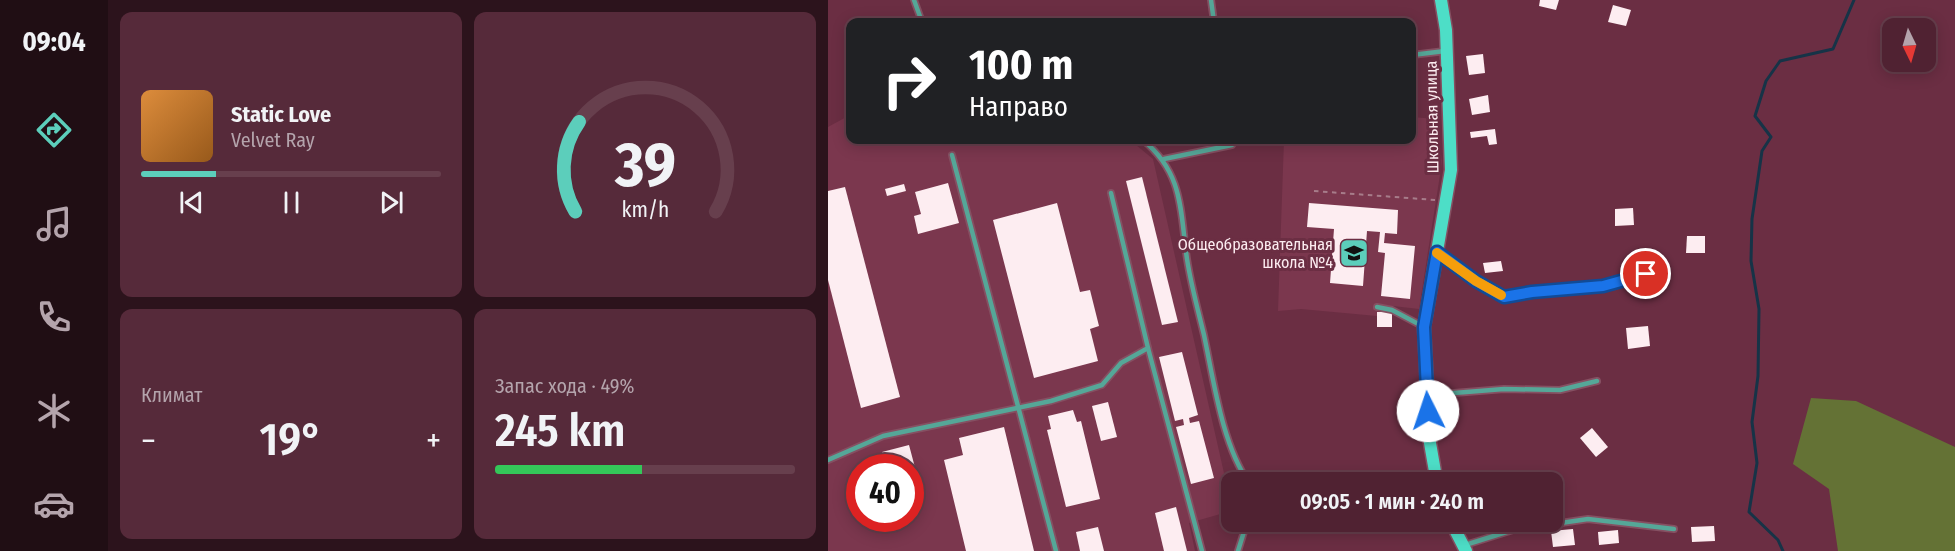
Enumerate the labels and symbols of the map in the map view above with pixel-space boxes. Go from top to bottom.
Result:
north arrow [1882,18,1936,72]
street label: Школьная улица [1422,60,1442,173]
place label: Общеобразовательная школа №4 [1178,235,1333,272]
school or university icon: Общеобразовательная школа №4 [1338,237,1370,269]
pin [1620,248,1671,299]
position arrow [1396,379,1460,443]
speed limit sign: 40 [846,454,924,532]

